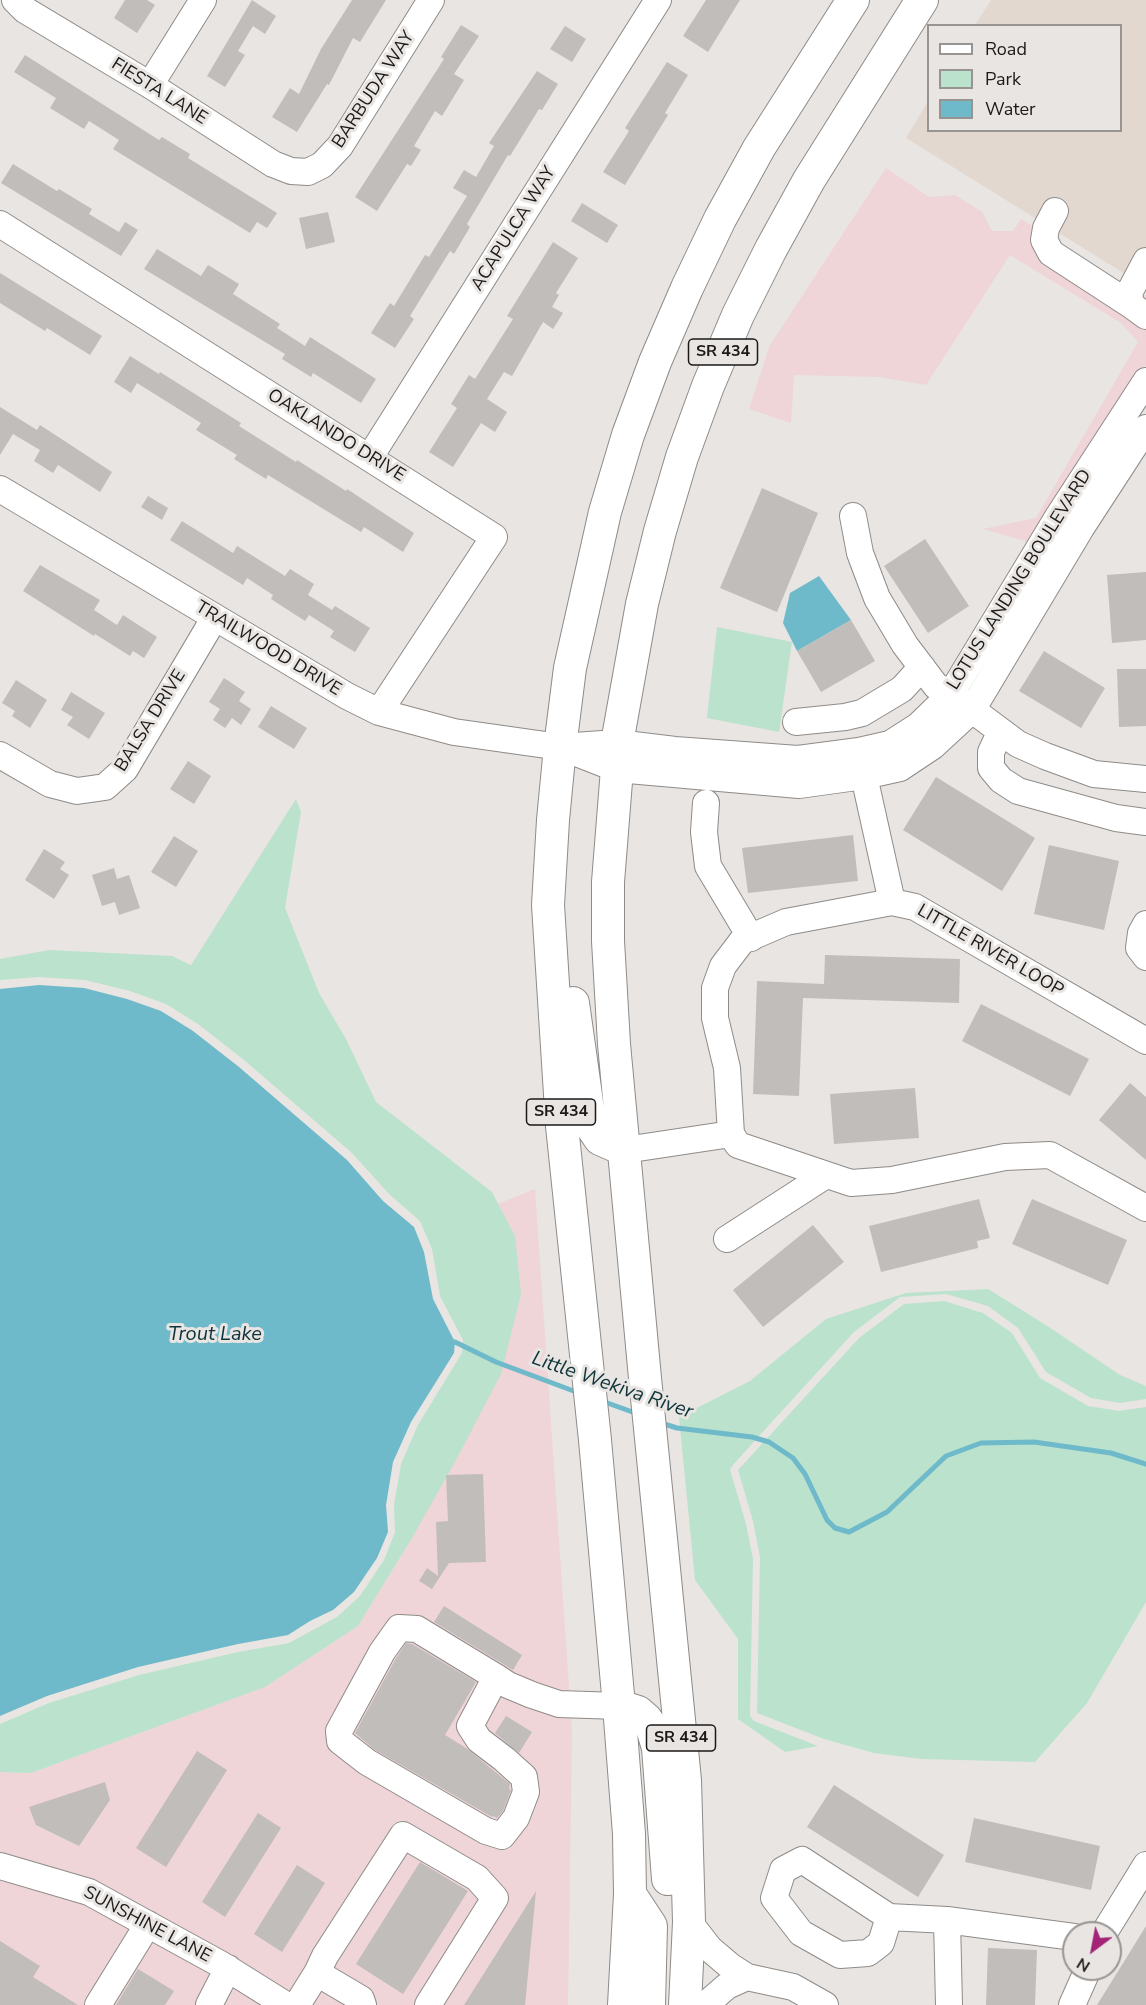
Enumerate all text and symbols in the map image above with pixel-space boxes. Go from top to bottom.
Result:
legend [927,24,1122,132]
street label: BARBUDA WAY [328,28,420,152]
text: Road [985,37,1027,61]
street label: FIESTA LANE [107,54,211,130]
text: Park [985,67,1021,91]
text: Water [985,97,1036,121]
street label: ACAPULCA WAY [467,163,561,295]
road number: SR 434 [688,339,758,365]
street label: OAKLANDO DRIVE [263,385,409,487]
street label: LOTUS LANDING BOULEVARD [943,466,1097,694]
street label: TRAILWOOD DRIVE [191,597,345,701]
street label: BALSA DRIVE [111,666,191,776]
street label: LITTLE RIVER LOOP [913,900,1067,1002]
road number: SR 434 [526,1099,596,1125]
water label: Trout Lake [168,1323,262,1347]
water label: Little Wekiva River [528,1347,696,1425]
road number: SR 434 [646,1725,716,1751]
street label: SUNSHINE LANE [79,1882,215,1968]
north arrow [1062,1921,1122,1981]
text: N [1073,1952,1094,1977]

